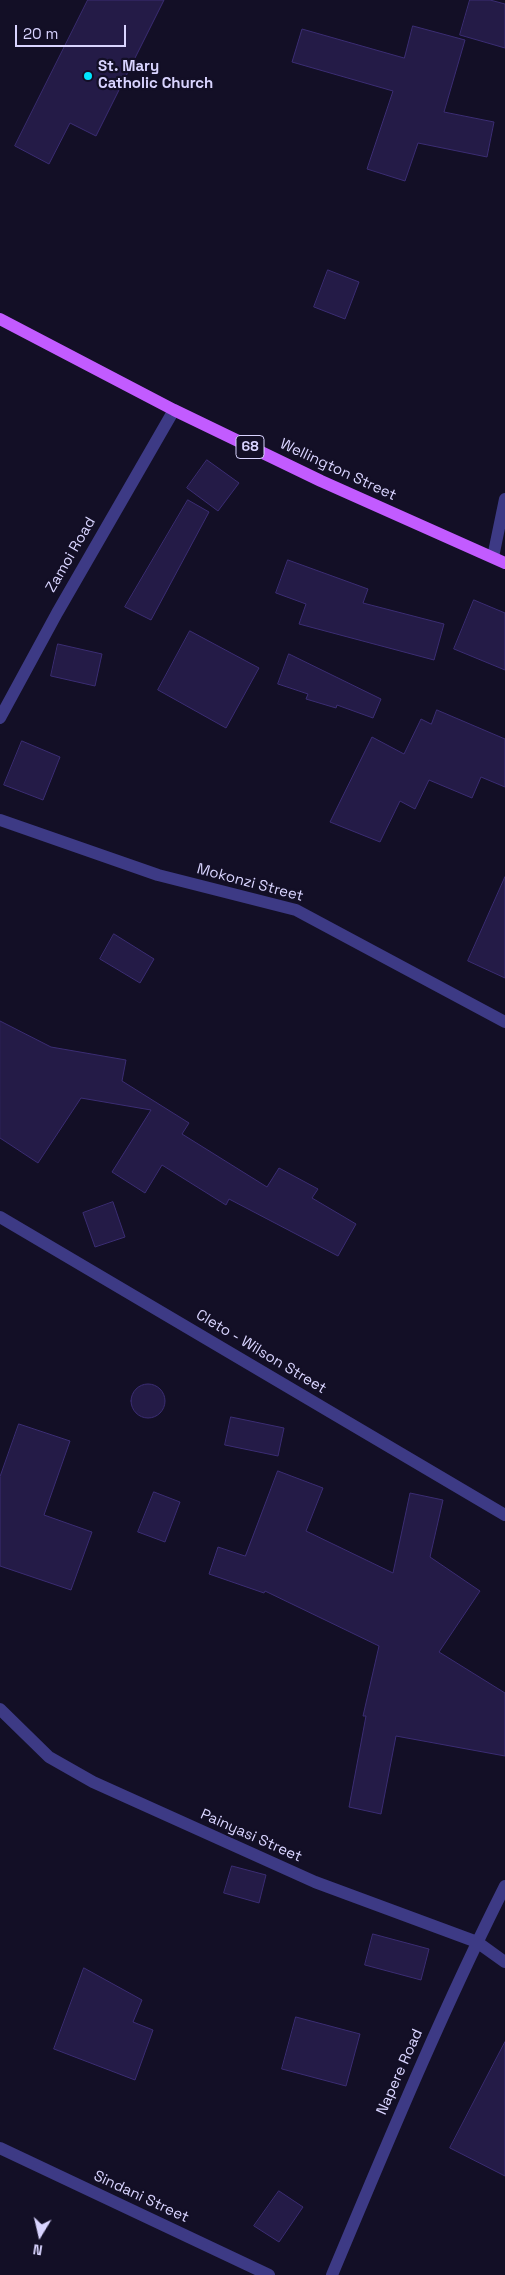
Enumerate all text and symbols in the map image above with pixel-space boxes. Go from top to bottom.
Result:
scale bar [18,15,129,47]
text: 20 m [23,24,58,43]
place label: St. Mary Catholic Church [98,58,213,93]
marker: St. Mary Catholic Church [82,70,94,82]
street label: Wellington Street [277,435,399,505]
road number: 68 [236,436,264,458]
street label: Zamoi Road [42,514,100,596]
street label: Mokonzi Street [195,860,305,906]
street label: Cleto - Wilson Street [193,1306,329,1398]
street label: Painyasi Street [197,1806,305,1866]
street label: Napere Road [373,2026,427,2118]
street label: Sindani Street [91,2167,191,2227]
north arrow [15,2210,65,2260]
text: N [32,2240,44,2259]

